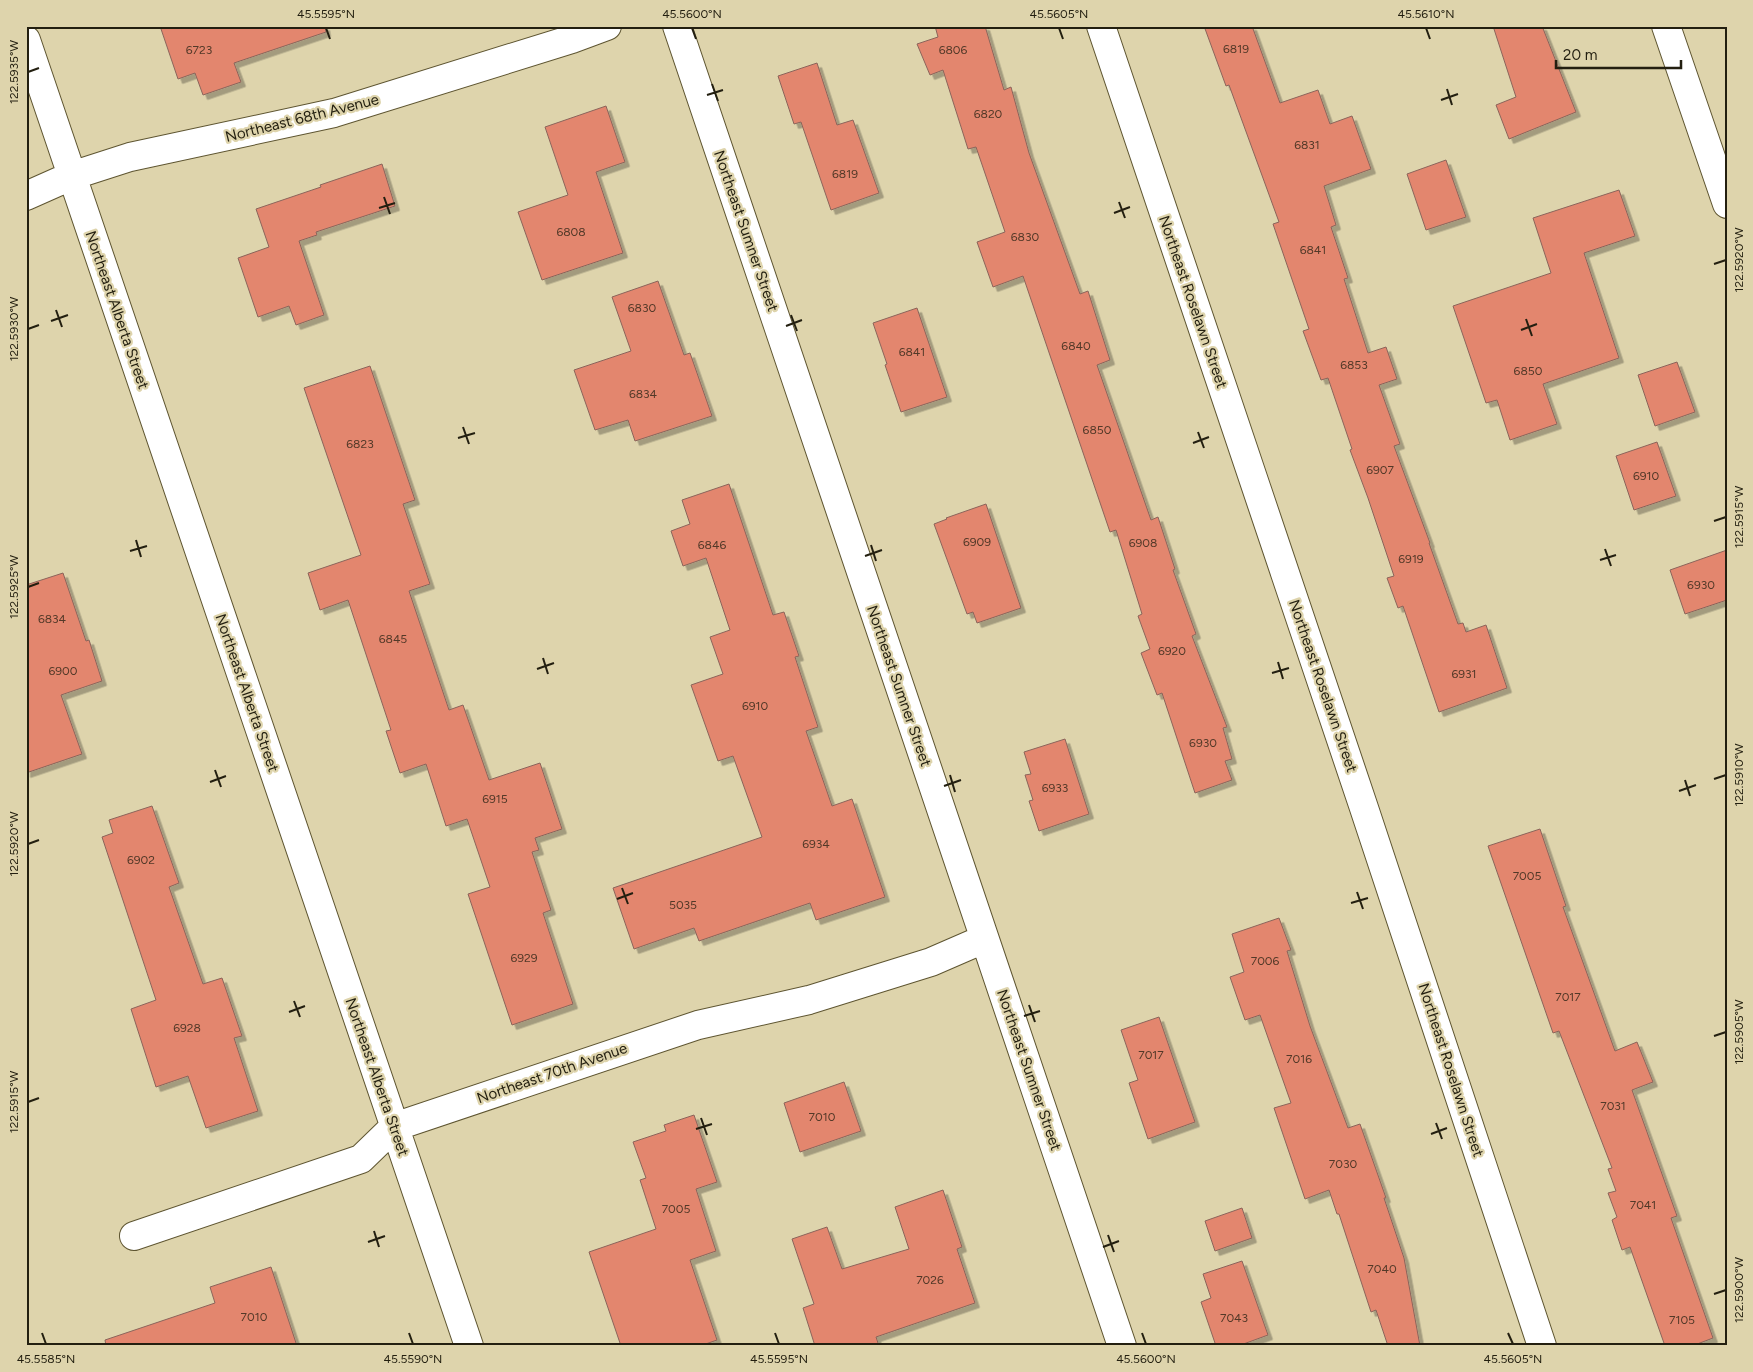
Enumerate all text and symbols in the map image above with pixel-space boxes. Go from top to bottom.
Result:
text: 45.5595°N [297,7,355,21]
text: 45.5600°N [662,7,722,21]
text: 45.5605°N [1030,7,1088,21]
text: 45.5610°N [1398,7,1454,21]
scale bar [1556,38,1680,70]
text: 122.5935°W [7,40,21,104]
house number: 6819 [1223,42,1249,56]
house number: 6723 [186,43,212,57]
house number: 6806 [939,43,968,57]
text: 20 m [1563,46,1597,64]
street label: Northeast 68th Avenue [223,90,381,146]
house number: 6820 [974,107,1003,121]
house number: 6831 [1294,138,1320,152]
street label: Northeast Sumner Street [710,148,782,314]
house number: 6819 [832,167,858,181]
street label: Northeast Roselawn Street [1155,213,1231,391]
house number: 6808 [556,225,586,239]
text: 122.5920°W [1732,227,1746,292]
street label: Northeast Alberta Street [81,229,153,392]
house number: 6830 [1011,230,1039,244]
house number: 6841 [1300,243,1326,257]
text: 122.5930°W [7,296,21,361]
house number: 6830 [628,301,656,315]
house number: 6840 [1061,339,1091,353]
house number: 6841 [899,345,925,359]
house number: 6853 [1340,358,1368,372]
house number: 6850 [1514,364,1543,378]
house number: 6834 [629,387,658,401]
house number: 6850 [1083,423,1112,437]
house number: 6823 [346,437,374,451]
house number: 6907 [1366,463,1394,477]
house number: 6910 [1633,469,1659,483]
text: 122.5915°W [1732,485,1746,548]
house number: 6909 [963,535,991,549]
house number: 6908 [1129,536,1157,550]
house number: 6846 [698,538,726,552]
house number: 6919 [1398,552,1424,566]
text: 122.5925°W [7,554,21,619]
house number: 6930 [1687,578,1715,592]
street label: Northeast Roselawn Street [1285,597,1361,775]
street label: Northeast Sumner Street [863,603,935,769]
house number: 6834 [38,612,67,626]
street label: Northeast Alberta Street [211,612,283,775]
house number: 6845 [379,632,407,646]
house number: 6920 [1158,644,1186,658]
house number: 6900 [49,664,78,678]
house number: 6931 [1451,667,1477,681]
house number: 6910 [742,699,768,713]
house number: 6930 [1189,736,1217,750]
text: 122.5910°W [1732,743,1746,807]
house number: 6933 [1042,781,1068,795]
house number: 6915 [482,792,508,806]
text: 122.5920°W [7,811,21,876]
house number: 6934 [802,837,830,851]
house number: 6902 [127,853,155,867]
house number: 7005 [1513,869,1541,883]
house number: 5035 [669,898,697,912]
house number: 6929 [510,951,538,965]
house number: 7006 [1251,954,1280,968]
street label: Northeast Roselawn Street [1414,981,1488,1159]
street label: Northeast Sumner Street [993,987,1065,1153]
house number: 7017 [1555,990,1581,1004]
street label: Northeast Alberta Street [341,996,413,1159]
text: 122.5905°W [1732,999,1746,1065]
house number: 6928 [173,1021,201,1035]
street label: Northeast 70th Avenue [474,1039,630,1107]
house number: 7017 [1138,1048,1164,1062]
house number: 7016 [1286,1052,1312,1066]
text: 122.5915°W [7,1070,21,1133]
house number: 7031 [1600,1099,1626,1113]
house number: 7010 [809,1110,836,1124]
house number: 7030 [1329,1157,1357,1171]
house number: 7041 [1630,1198,1656,1212]
house number: 7005 [662,1202,690,1216]
text: 122.5900°W [1732,1257,1746,1323]
house number: 7040 [1367,1262,1397,1276]
house number: 7026 [916,1273,944,1287]
house number: 7010 [241,1310,268,1324]
house number: 7043 [1220,1311,1248,1325]
house number: 7105 [1669,1313,1695,1327]
text: 45.5585°N [17,1352,75,1366]
text: 45.5590°N [384,1352,442,1366]
text: 45.5595°N [750,1352,808,1366]
text: 45.5600°N [1116,1352,1176,1366]
text: 45.5605°N [1484,1352,1542,1366]

